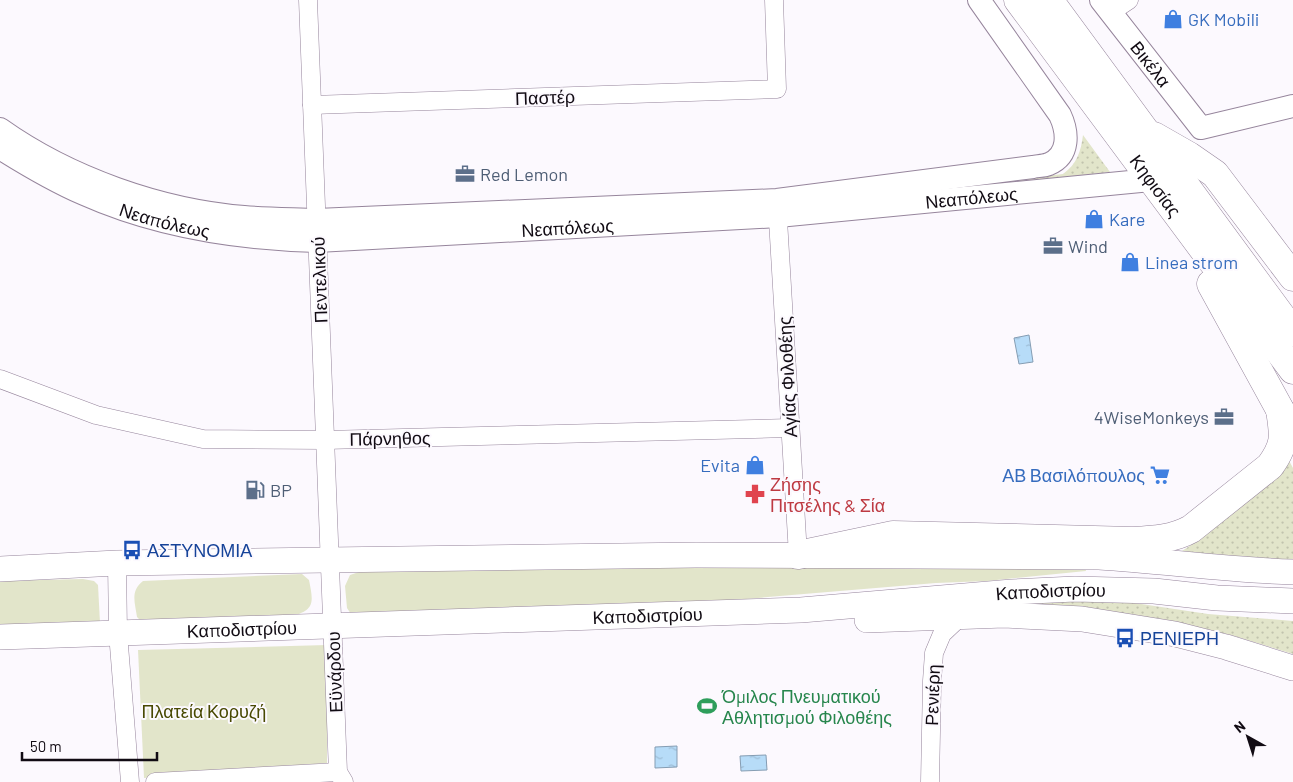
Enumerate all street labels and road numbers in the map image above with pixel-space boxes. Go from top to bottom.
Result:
street label: Βικέλα [1126,36,1176,91]
street label: Παστέρ [515,85,575,109]
street label: Κηφισίας [1126,150,1186,221]
street label: Νεαπόλεως [924,182,1019,213]
street label: Νεαπόλεως [117,198,212,242]
street label: Νεαπόλεως [521,214,615,241]
street label: Πεντελικού [306,236,332,324]
street label: Αγίας Φιλοθέης [773,316,801,438]
street label: Πάρνηθος [349,426,431,450]
street label: Καποδιστρίου [995,578,1106,604]
street label: Καποδιστρίου [592,602,703,628]
street label: Καποδιστρίου [186,616,297,642]
street label: Εϋνάρδου [322,631,346,713]
street label: Ρενιέρη [920,664,944,726]

